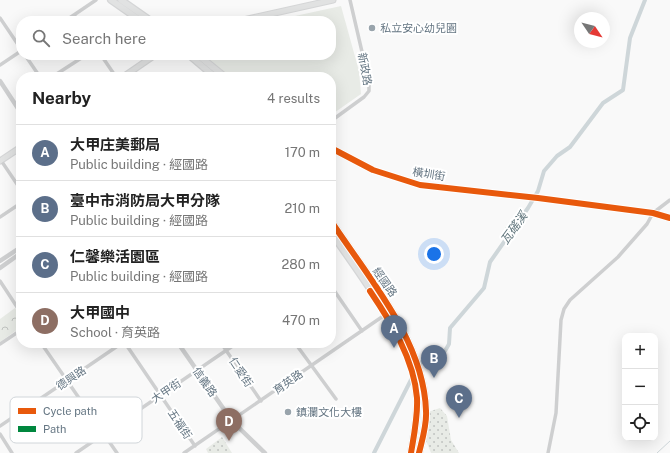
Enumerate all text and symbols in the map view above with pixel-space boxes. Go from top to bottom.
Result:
north arrow [574,12,610,48]
search box [16,16,336,60]
place label: 私立安心幼兒園 [380,22,457,34]
marker: 私立安心幼兒園 [367,23,377,33]
icon: search [30,27,52,49]
text: Search here [62,30,146,47]
street label: 新政路 [356,52,374,86]
text: Nearby [32,88,91,108]
text: 4 results [267,91,320,106]
text: 大甲庄美郵局 [70,136,160,153]
text: A [40,145,50,160]
text: 170 m [285,145,320,160]
text: Public building · 經國路 [70,157,208,172]
street label: 橫圳街 [412,165,446,183]
text: 臺中市消防局大甲分隊 [70,192,220,209]
text: B [41,201,49,216]
text: 210 m [285,201,320,216]
water label: 瓦磘溪 [498,208,531,247]
text: Public building · 經國路 [70,213,208,228]
your location [424,244,444,264]
text: 仁馨樂活園區 [70,248,160,265]
text: C [40,257,50,272]
text: 280 m [282,257,320,272]
street label: 經國路 [371,265,399,299]
text: Public building · 經國路 [70,269,208,284]
text: 大甲國中 [70,304,130,321]
text: D [40,313,50,328]
text: 470 m [282,313,320,328]
pin: A [381,315,407,348]
text: School · 育英路 [70,325,160,340]
map controls [622,333,658,441]
button: + [622,333,658,369]
pin: B [421,345,447,378]
street label: 仁愛街 [227,355,255,389]
street label: 德興路 [54,364,88,392]
street label: 信義路 [191,365,219,399]
street label: 育英路 [271,368,305,396]
button: − [622,369,658,405]
street label: 大甲街 [149,377,183,405]
pin: C [446,385,472,418]
legend [10,397,142,443]
text: Cycle path [43,405,97,417]
button: locate [622,405,658,441]
place label: 鎮瀾文化大樓 [296,406,362,418]
street label: 五福街 [166,407,194,441]
marker: 鎮瀾文化大樓 [283,407,293,417]
pin: D [216,408,242,441]
text: Path [43,423,66,435]

